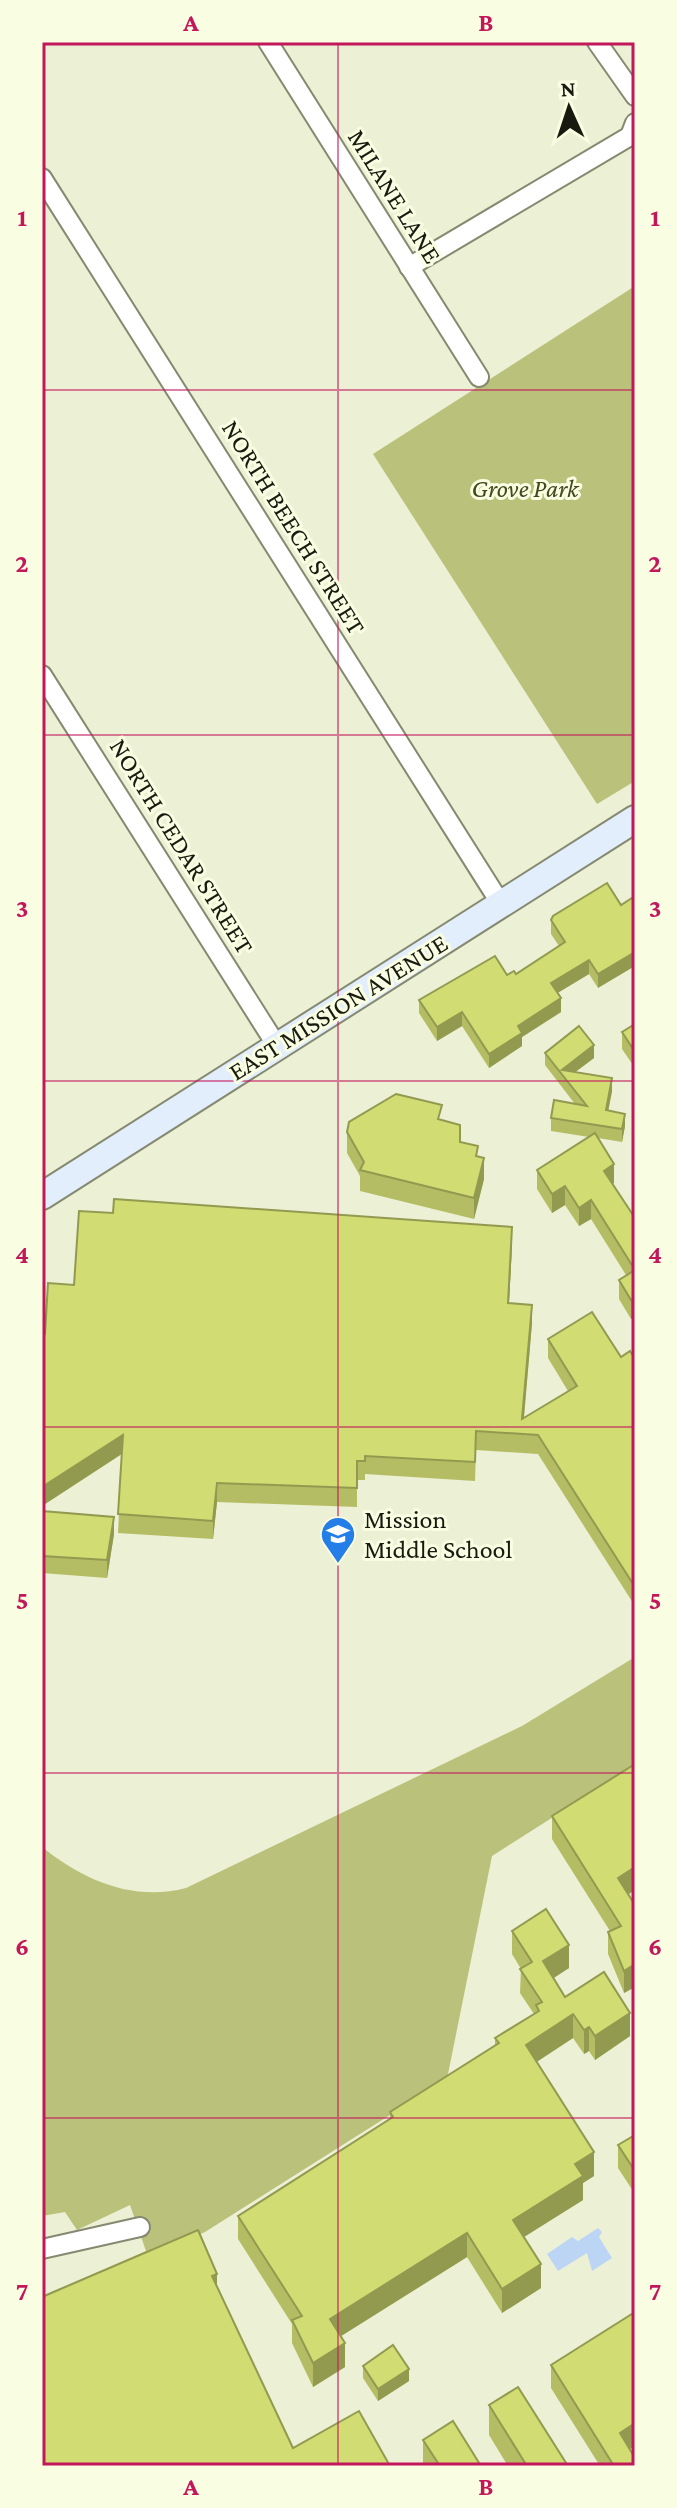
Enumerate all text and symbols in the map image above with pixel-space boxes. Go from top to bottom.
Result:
text: A [182,8,199,37]
text: B [478,8,494,37]
north arrow [529,68,609,148]
text: N [560,76,576,101]
street label: MILANE LANE [342,124,447,269]
text: 1 [17,203,27,232]
text: 1 [650,203,660,232]
street label: NORTH BEECH STREET [216,415,371,640]
park label: Grove Park [472,474,580,503]
text: 2 [15,549,29,578]
text: 2 [648,549,662,578]
street label: NORTH CEDAR STREET [104,733,260,959]
text: 3 [16,894,28,923]
text: 3 [649,894,661,923]
street label: EAST MISSION AVENUE [224,928,453,1087]
text: 4 [15,1240,29,1269]
text: 4 [648,1240,662,1269]
place label: Mission Middle School [364,1505,512,1564]
school or university icon: Mission Middle School [319,1515,357,1565]
text: 5 [16,1586,28,1615]
text: 5 [649,1586,661,1615]
text: 6 [15,1932,29,1961]
text: 6 [648,1932,662,1961]
text: 7 [16,2277,28,2306]
text: 7 [649,2277,661,2306]
text: A [182,2472,199,2501]
text: B [478,2472,494,2501]

